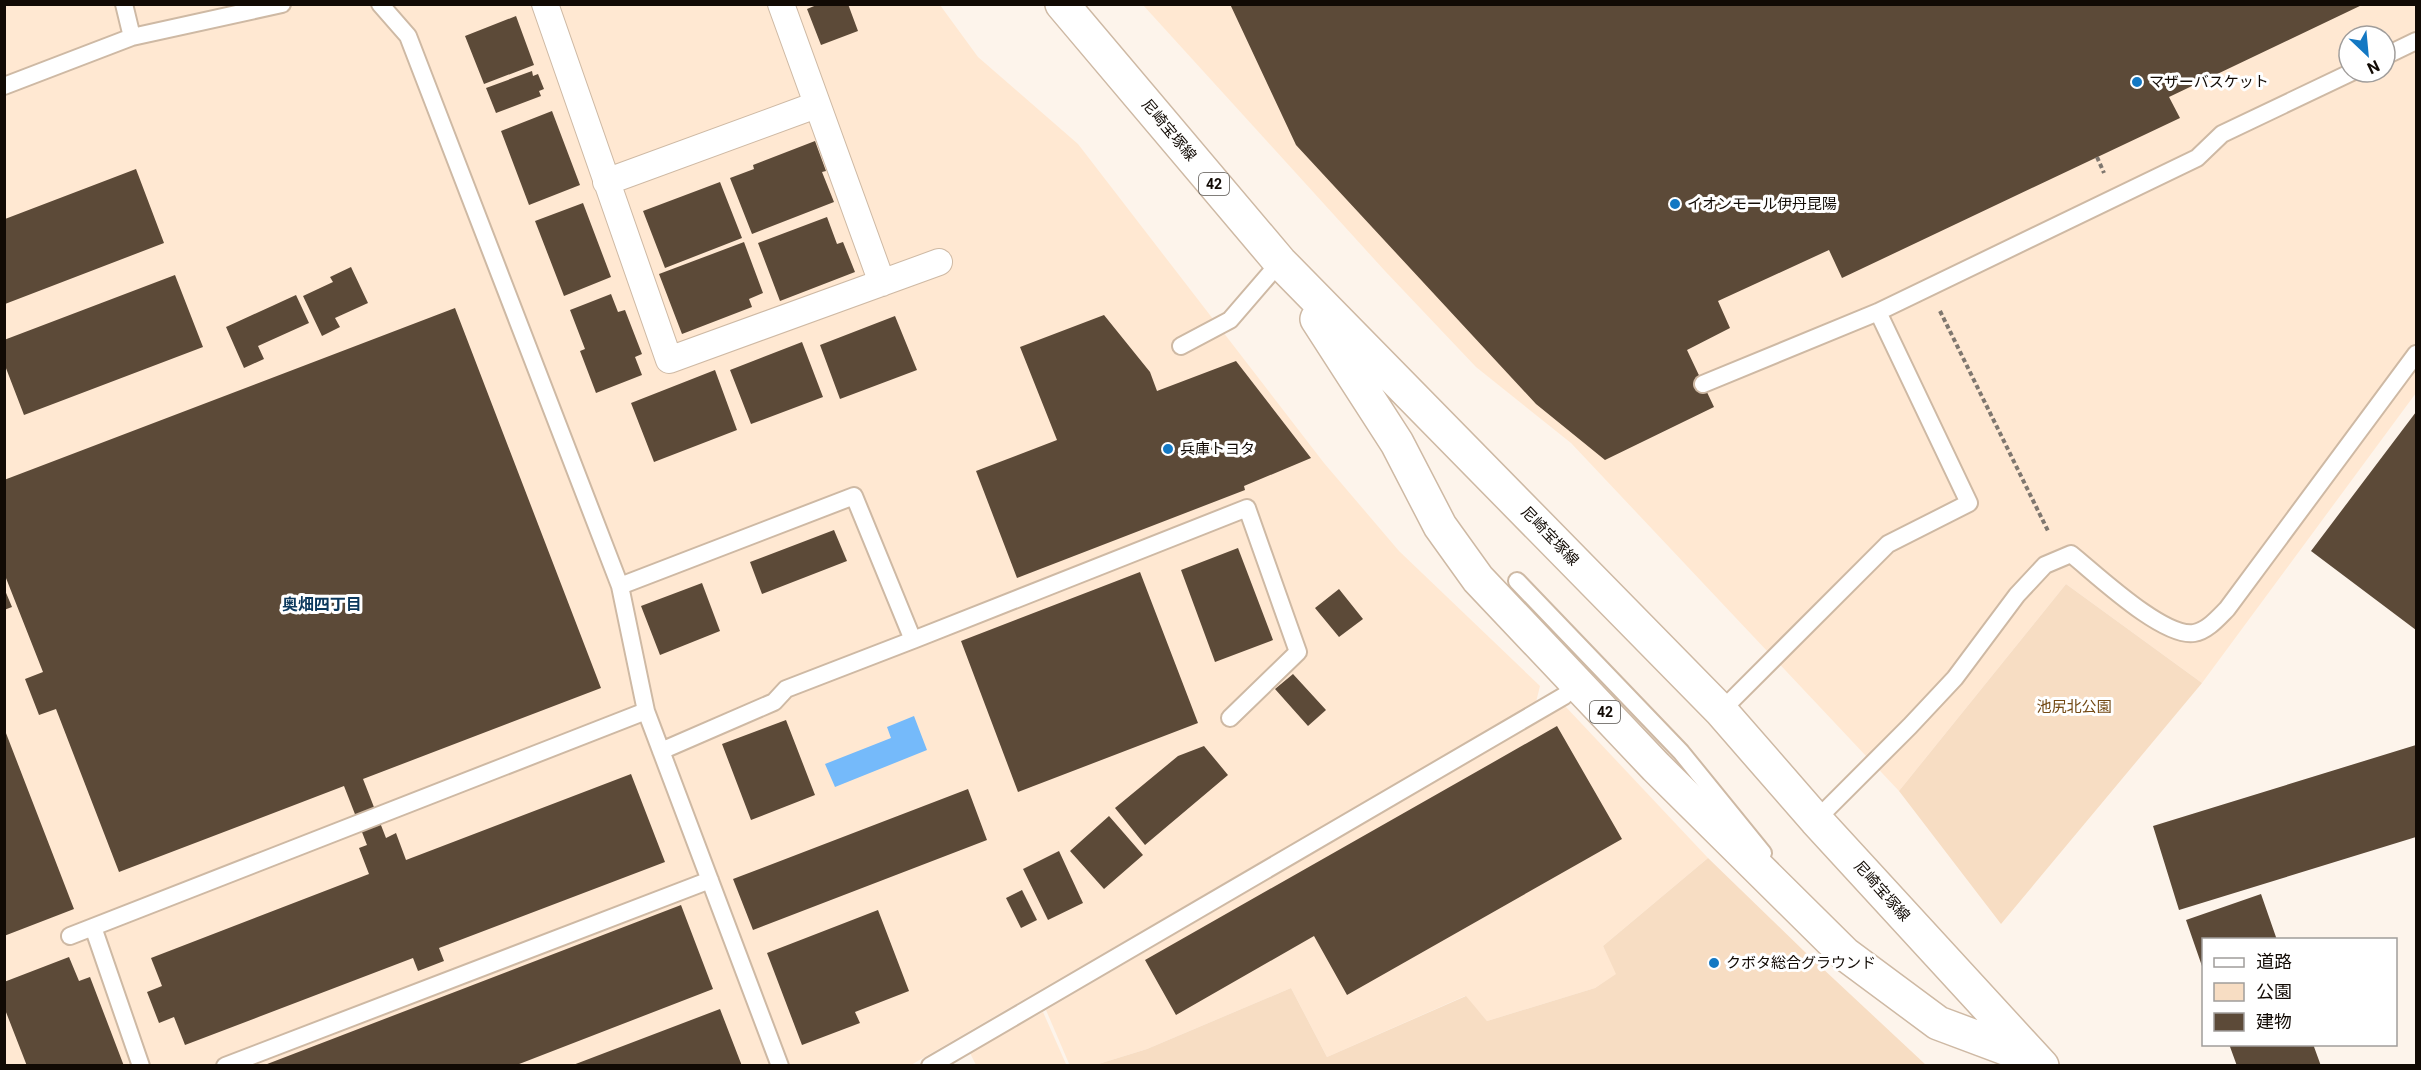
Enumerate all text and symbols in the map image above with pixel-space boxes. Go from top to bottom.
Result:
north arrow [2337,24,2397,84]
text: N [2364,56,2383,78]
place label: マザーバスケット [2149,73,2269,91]
marker: マザーバスケット [2130,75,2144,89]
street label: 尼崎宝塚線 [1138,95,1200,165]
road number: 42 [1199,173,1229,195]
place label: イオンモール伊丹昆陽 [1687,195,1837,213]
marker: イオンモール伊丹昆陽 [1668,197,1682,211]
place label: 兵庫トヨタ [1180,440,1255,458]
marker: 兵庫トヨタ [1161,442,1175,456]
street label: 尼崎宝塚線 [1517,503,1583,569]
district label: 奥畑四丁目 [282,595,362,614]
park label: 池尻北公園 [2036,698,2112,716]
road number: 42 [1590,701,1620,723]
street label: 尼崎宝塚線 [1850,857,1914,925]
legend [2202,938,2397,1046]
text: 道路 [2256,951,2292,972]
place label: クボタ総合グラウンド [1726,954,1876,972]
marker: クボタ総合グラウンド [1707,956,1721,970]
text: 公園 [2256,981,2292,1002]
text: 建物 [2256,1011,2292,1032]

